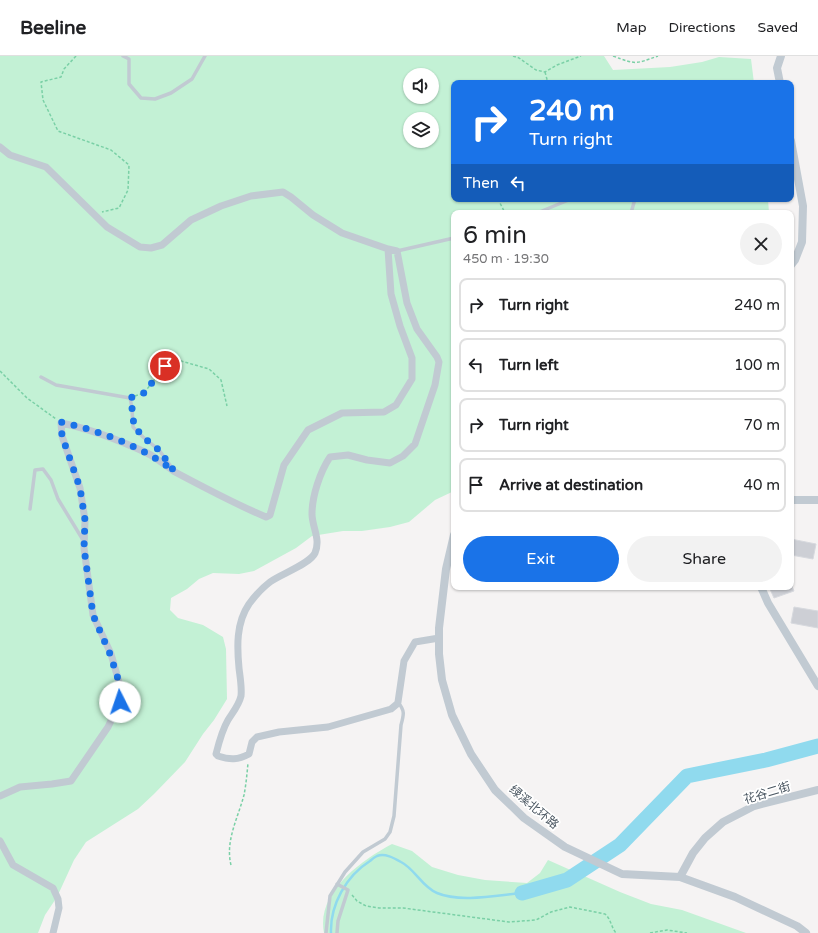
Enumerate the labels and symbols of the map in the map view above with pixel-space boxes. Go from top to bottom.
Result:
pin [148,349,182,383]
position arrow [99,681,141,723]
street label: 花谷二街 [742,779,792,807]
street label: 绿溪北环路 [507,782,561,832]

